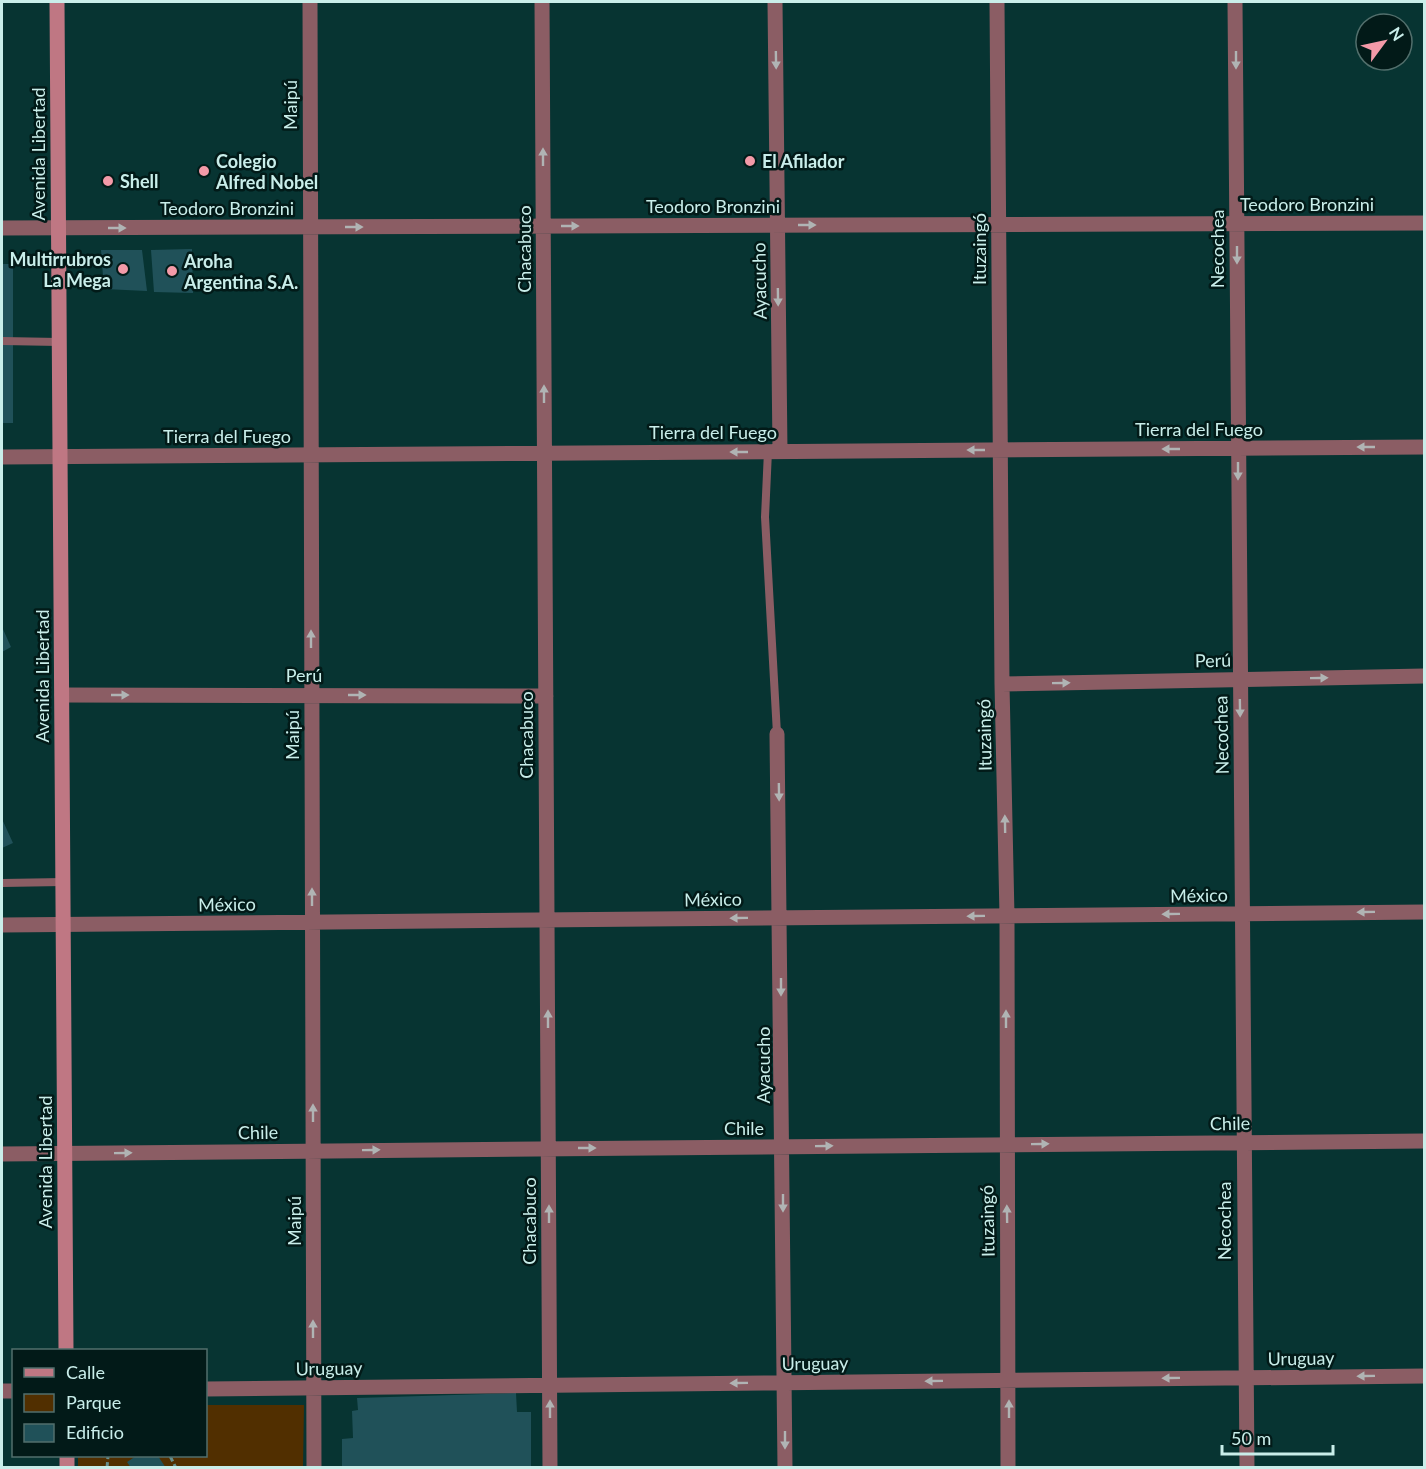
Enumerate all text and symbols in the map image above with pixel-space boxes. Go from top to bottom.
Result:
north arrow [1354,12,1414,72]
text: N [1386,23,1408,44]
one-way arrow [771,50,781,69]
one-way arrow [1231,50,1241,69]
street label: Maipú [279,80,301,130]
street label: Avenida Libertad [27,87,49,221]
one-way arrow [538,148,547,167]
place label: Colegio Alfred Nobel [215,150,318,193]
place label: El Afilador [762,150,845,172]
marker: El Afilador [743,154,757,168]
marker: Colegio Alfred Nobel [197,164,211,178]
place label: Shell [120,170,158,192]
marker: Shell [101,174,115,188]
street label: Teodoro Bronzini [1240,193,1374,215]
street label: Teodoro Bronzini [646,195,780,217]
street label: Teodoro Bronzini [160,197,294,219]
street label: Chacabuco [513,205,535,293]
street label: Necochea [1206,210,1228,288]
street label: Ituzaingó [968,213,990,285]
one-way arrow [797,220,816,230]
one-way arrow [560,221,579,231]
one-way arrow [344,222,363,232]
one-way arrow [107,223,126,233]
street label: Ayacucho [747,242,771,320]
one-way arrow [1232,245,1242,264]
place label: Multirrubros La Mega [9,248,111,291]
place label: Aroha Argentina S.A. [183,250,298,293]
marker: Multirrubros La Mega [116,262,130,276]
marker: Aroha Argentina S.A. [165,264,179,278]
one-way arrow [773,287,783,306]
one-way arrow [539,385,549,404]
street label: Tierra del Fuego [1135,418,1263,440]
street label: Tierra del Fuego [649,421,777,443]
street label: Tierra del Fuego [163,425,291,447]
one-way arrow [1357,442,1376,452]
one-way arrow [1162,444,1181,454]
one-way arrow [967,445,986,455]
one-way arrow [730,447,749,457]
one-way arrow [1233,461,1243,480]
street label: Avenida Libertad [31,609,53,743]
one-way arrow [306,629,316,648]
street label: Perú [1195,649,1231,671]
street label: Perú [286,664,322,686]
one-way arrow [1309,673,1328,683]
one-way arrow [1051,678,1070,687]
one-way arrow [111,690,130,700]
one-way arrow [348,690,367,700]
street label: Chacabuco [515,691,537,779]
street label: Necochea [1209,695,1233,775]
one-way arrow [1235,698,1245,717]
street label: Ituzaingó [972,699,996,771]
street label: Maipú [281,710,303,760]
one-way arrow [774,783,783,802]
one-way arrow [1000,815,1010,834]
street label: México [1170,883,1228,907]
one-way arrow [307,887,317,906]
street label: México [684,887,742,911]
street label: México [198,892,256,916]
one-way arrow [1357,908,1376,917]
one-way arrow [1162,909,1181,919]
one-way arrow [967,911,986,921]
one-way arrow [730,914,749,923]
one-way arrow [777,978,786,997]
one-way arrow [543,1010,553,1029]
one-way arrow [1001,1010,1011,1029]
street label: Ayacucho [752,1027,774,1103]
street label: Avenida Libertad [34,1095,56,1229]
one-way arrow [308,1103,318,1122]
street label: Chile [1210,1112,1250,1134]
street label: Chile [724,1117,764,1139]
street label: Chile [238,1121,278,1143]
one-way arrow [1031,1139,1050,1149]
one-way arrow [815,1141,834,1151]
one-way arrow [578,1143,597,1153]
one-way arrow [362,1145,381,1155]
one-way arrow [114,1148,133,1158]
street label: Chacabuco [518,1177,540,1265]
street label: Necochea [1213,1182,1235,1260]
street label: Ituzaingó [975,1185,999,1257]
one-way arrow [778,1194,788,1213]
street label: Maipú [283,1196,305,1246]
one-way arrow [544,1205,554,1224]
one-way arrow [1002,1205,1011,1224]
one-way arrow [308,1319,318,1338]
street label: Uruguay [1267,1346,1335,1370]
legend [12,1349,207,1457]
street label: Uruguay [781,1351,849,1375]
street label: Uruguay [295,1356,363,1380]
text: Calle [66,1361,105,1383]
one-way arrow [1357,1371,1376,1381]
one-way arrow [1162,1374,1181,1383]
one-way arrow [925,1376,944,1386]
one-way arrow [730,1378,749,1388]
text: Parque [66,1391,121,1413]
one-way arrow [545,1400,555,1419]
one-way arrow [1004,1400,1014,1419]
scale bar [1222,1418,1333,1456]
text: Edificio [66,1421,124,1443]
text: 50 m [1231,1427,1271,1449]
one-way arrow [780,1431,790,1450]

